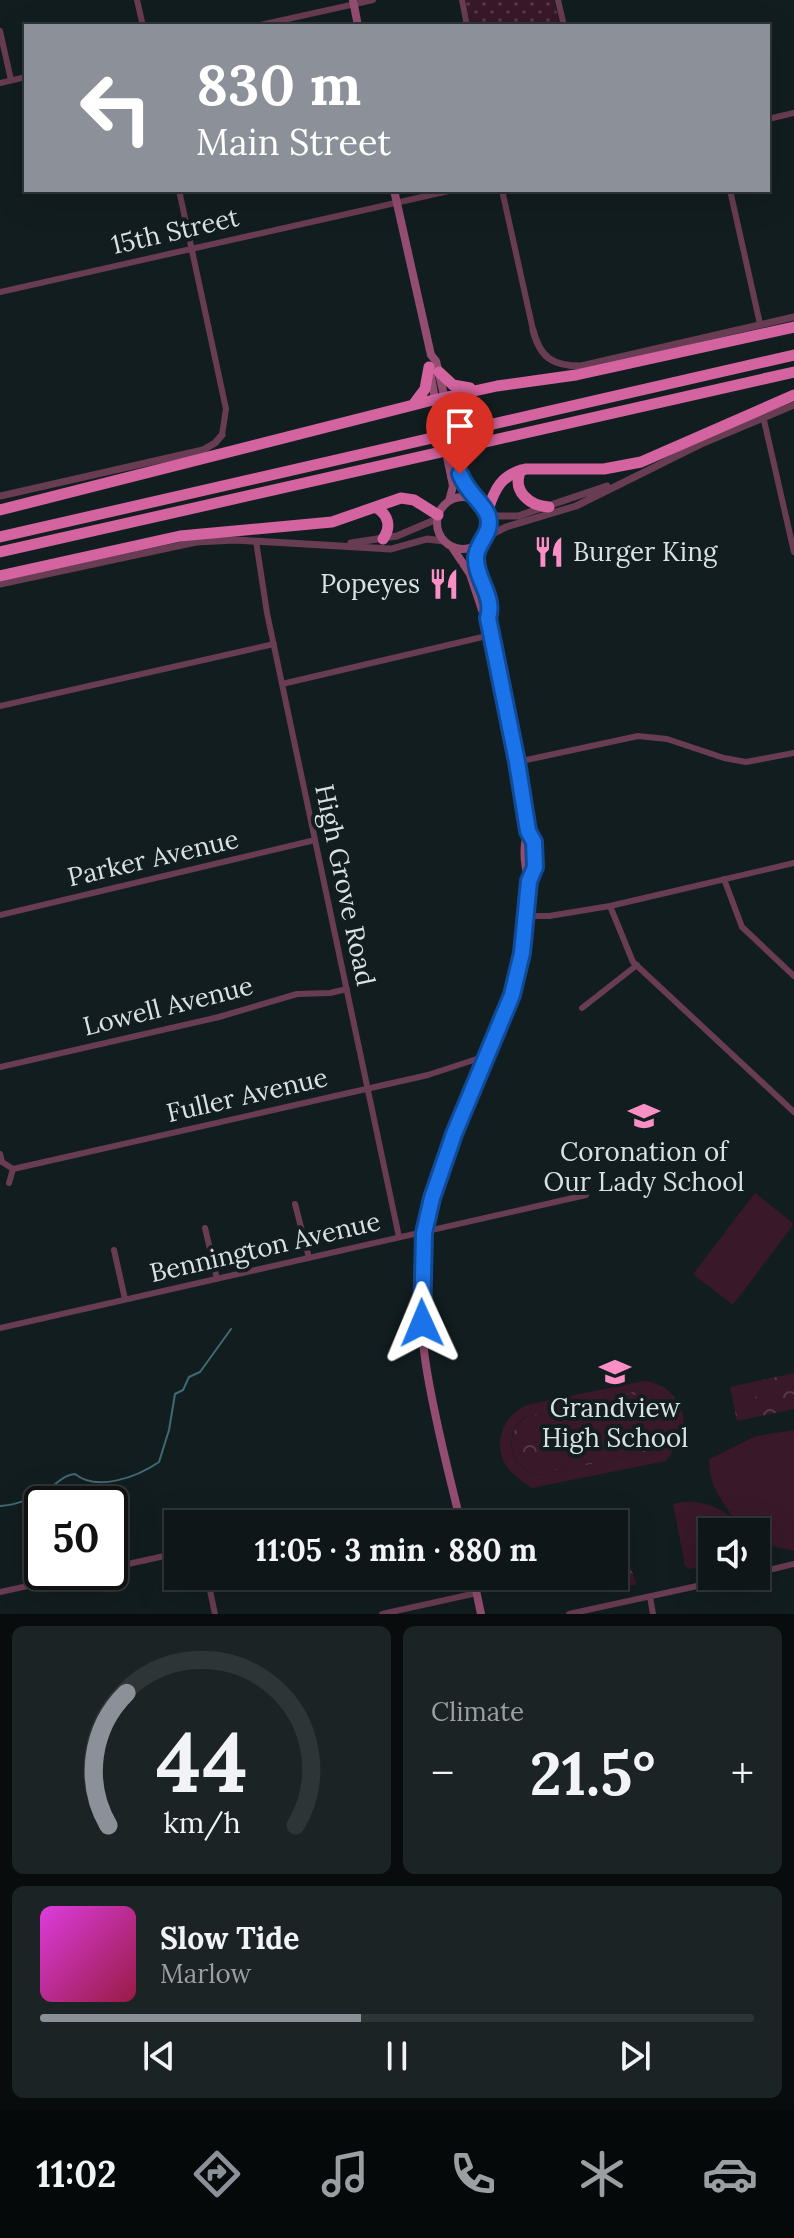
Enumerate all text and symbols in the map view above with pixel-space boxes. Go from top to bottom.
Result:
text: 830 m [196,49,361,120]
icon: left [64,56,168,160]
text: Main Street [196,119,391,165]
street label: 15th Street [108,200,242,261]
pin [426,392,494,474]
icon: arrive [438,404,482,448]
restaurant icon: Burger King [532,535,566,569]
place label: Burger King [573,535,718,568]
place label: Popeyes [320,567,420,600]
restaurant icon: Popeyes [427,567,461,601]
street label: High Grove Road [308,781,383,989]
street label: Parker Avenue [64,822,242,893]
street label: Lowell Avenue [80,968,256,1043]
street label: Fuller Avenue [163,1060,331,1129]
school or university icon: Coronation of Our Lady School [627,1099,661,1133]
place label: Coronation of Our Lady School [544,1135,744,1198]
street label: Bennington Avenue [146,1204,383,1289]
position arrow [380,1281,464,1365]
school or university icon: Grandview High School [598,1355,632,1389]
place label: Grandview High School [542,1391,688,1454]
speed limit sign: 50 [24,1486,128,1590]
map controls [698,1518,770,1590]
button: sound [698,1518,770,1590]
text: 11:05 · 3 min · 880 m [255,1531,537,1569]
text: Climate [431,1695,524,1728]
text: 44 [156,1708,247,1815]
text: 21.5° [530,1735,655,1811]
text: − [431,1745,454,1801]
text: + [731,1745,754,1801]
text: km/h [163,1804,240,1841]
text: Slow Tide [160,1919,299,1957]
text: Marlow [160,1957,251,1990]
icon: previous [137,2034,181,2078]
icon: pause [375,2034,419,2078]
icon: next [613,2034,657,2078]
icon: directions [189,2146,245,2202]
icon: music [317,2146,373,2202]
icon: phone [445,2146,501,2202]
icon: climate [574,2146,630,2202]
icon: car [702,2146,758,2202]
text: 11:02 [36,2151,116,2197]

